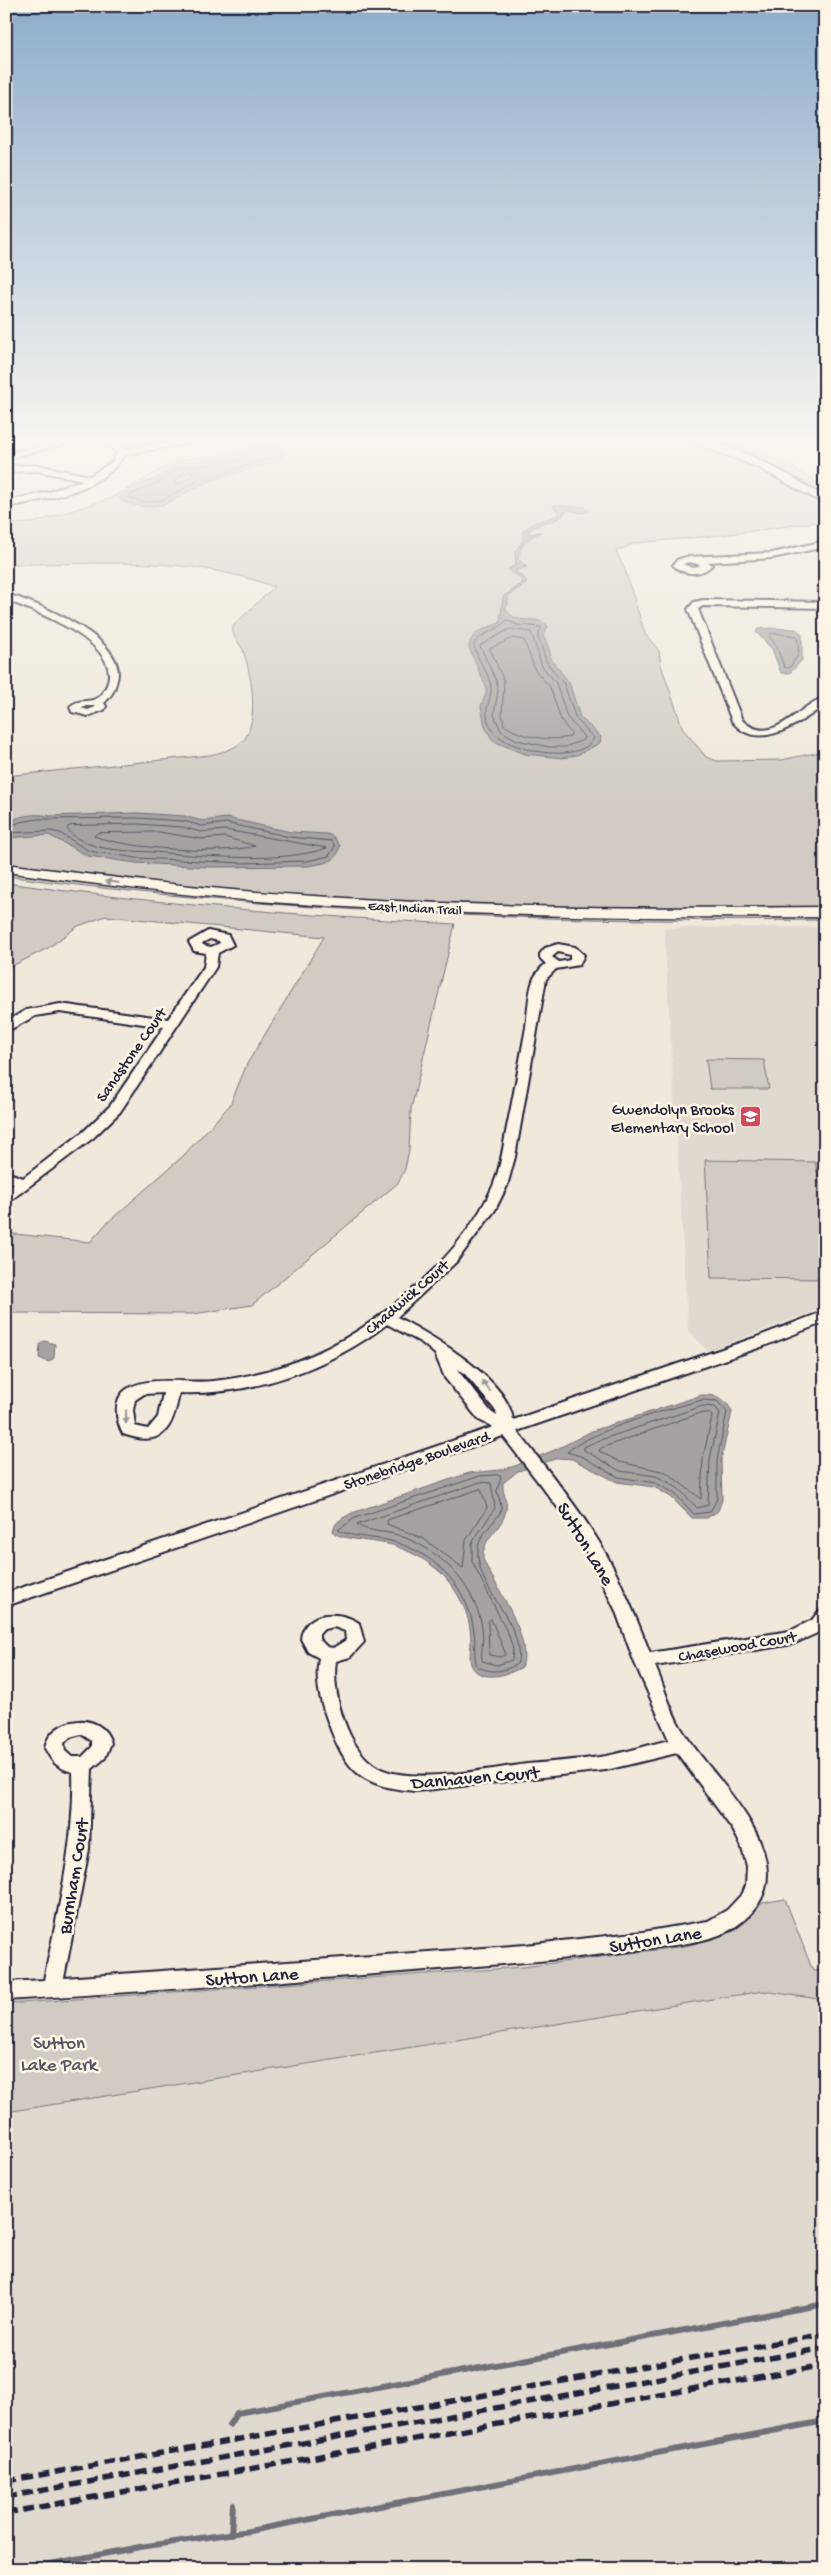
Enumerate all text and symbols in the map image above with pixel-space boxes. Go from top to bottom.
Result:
one-way arrow [104,878,120,886]
street label: East Indian Trail [368,899,462,920]
street label: Sandstone Court [93,1004,173,1107]
place label: Gwendolyn Brooks Elementary School [611,1102,735,1139]
school or university icon: Gwendolyn Brooks Elementary School [738,1105,762,1129]
street label: Chadwick Court [363,1256,455,1340]
one-way arrow [480,1380,491,1393]
one-way arrow [121,1410,129,1426]
street label: Stonebridge Boulevard [342,1428,494,1496]
street label: Sutton Lane [550,1499,618,1591]
street label: Chasewood Court [677,1628,799,1668]
street label: Danhaven Court [409,1762,542,1797]
street label: Burnham Court [55,1815,96,1937]
street label: Sutton Lane [608,1923,703,1960]
street label: Sutton Lane [205,1964,300,1993]
park label: Sutton Lake Park [21,2033,99,2078]

